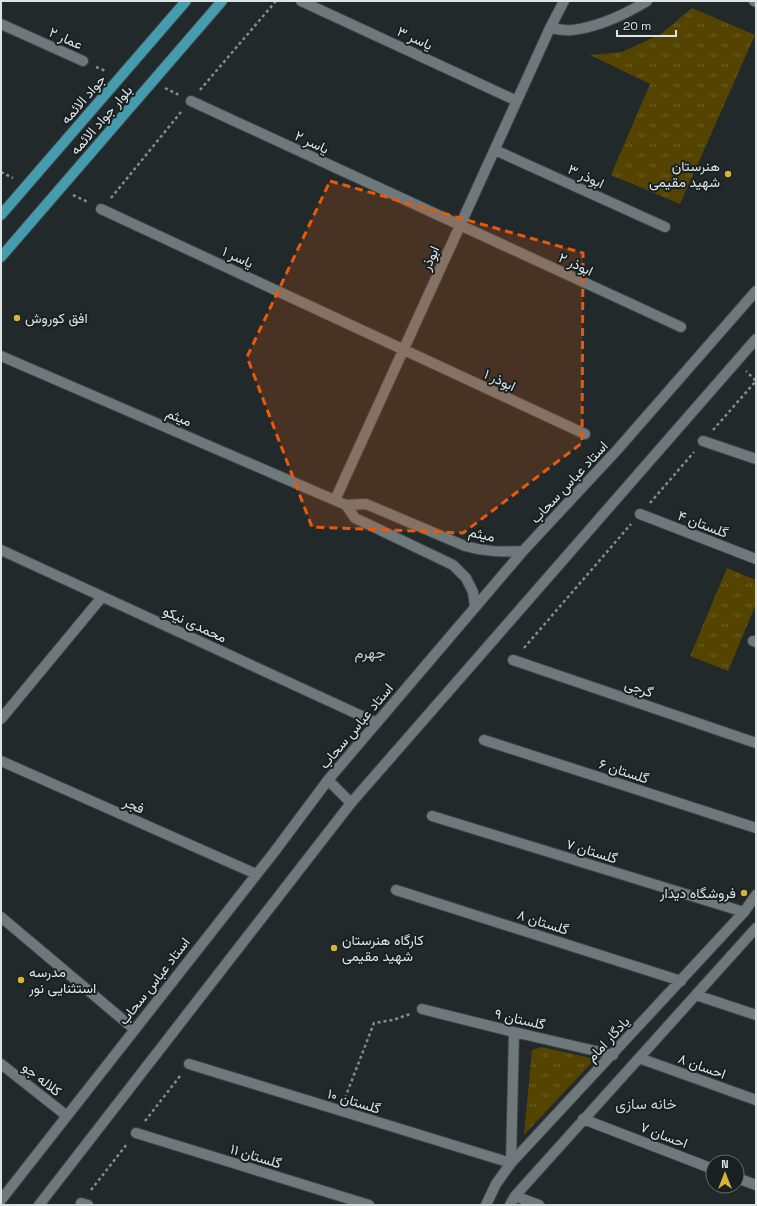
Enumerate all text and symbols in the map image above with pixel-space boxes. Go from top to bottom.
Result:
scale bar [617,12,676,38]
text: 20 m [623,18,651,34]
street label: یاسر ۳ [394,22,436,54]
street label: عمار ۲ [46,23,86,53]
street label: جواد الائمه [57,70,109,128]
street label: بلوار جواد الائمه [66,81,136,159]
street label: یاسر ۲ [292,126,332,158]
place label: هنرستان شهید مقیمی [649,157,720,191]
street label: ابوذر ۳ [565,160,607,192]
marker: هنرستان شهید مقیمی [723,169,733,179]
street label: یاسر ۱ [220,242,256,272]
street label: ابوذر [416,243,443,274]
street label: ابوذر ۲ [556,248,596,280]
place label: افق کوروش [25,309,88,327]
marker: افق کوروش [12,313,22,323]
street label: ابوذر ۱ [481,365,519,395]
street label: میثم [163,404,195,430]
street label: استاد عباس سحاب [526,437,612,527]
street label: گلستان ۴ [675,506,731,542]
street label: میثم [467,522,497,546]
street label: محمدی نیکو [160,601,230,647]
district label: جهرم [354,643,386,663]
street label: گرجی [622,675,656,701]
street label: استاد عباس سحاب [315,680,397,772]
street label: گلستان ۶ [597,754,651,788]
street label: فجر [120,792,147,818]
street label: گلستان ۷ [564,835,620,867]
place label: فروشگاه دیدار [659,884,736,902]
marker: فروشگاه دیدار [739,888,749,898]
street label: گلستان ۸ [515,905,571,939]
place label: کارگاه هنرستان شهید مقیمی [342,931,424,965]
street label: استاد عباس سحاب [114,934,194,1028]
marker: کارگاه هنرستان شهید مقیمی [329,943,339,953]
place label: مدرسه استثنایی نور [28,963,96,997]
marker: مدرسه استثنایی نور [16,975,26,985]
street label: گلستان ۹ [493,1004,547,1034]
street label: یادگار امام [582,1013,634,1065]
street label: احسان ۸ [676,1049,728,1083]
street label: کلاله جو [19,1058,65,1100]
street label: گلستان ۱۰ [325,1084,383,1118]
district label: خانه سازی [615,1094,677,1114]
street label: احسان ۷ [638,1118,690,1152]
street label: گلستان ۱۱ [228,1140,284,1172]
north arrow [705,1154,745,1194]
text: N [721,1157,729,1171]

